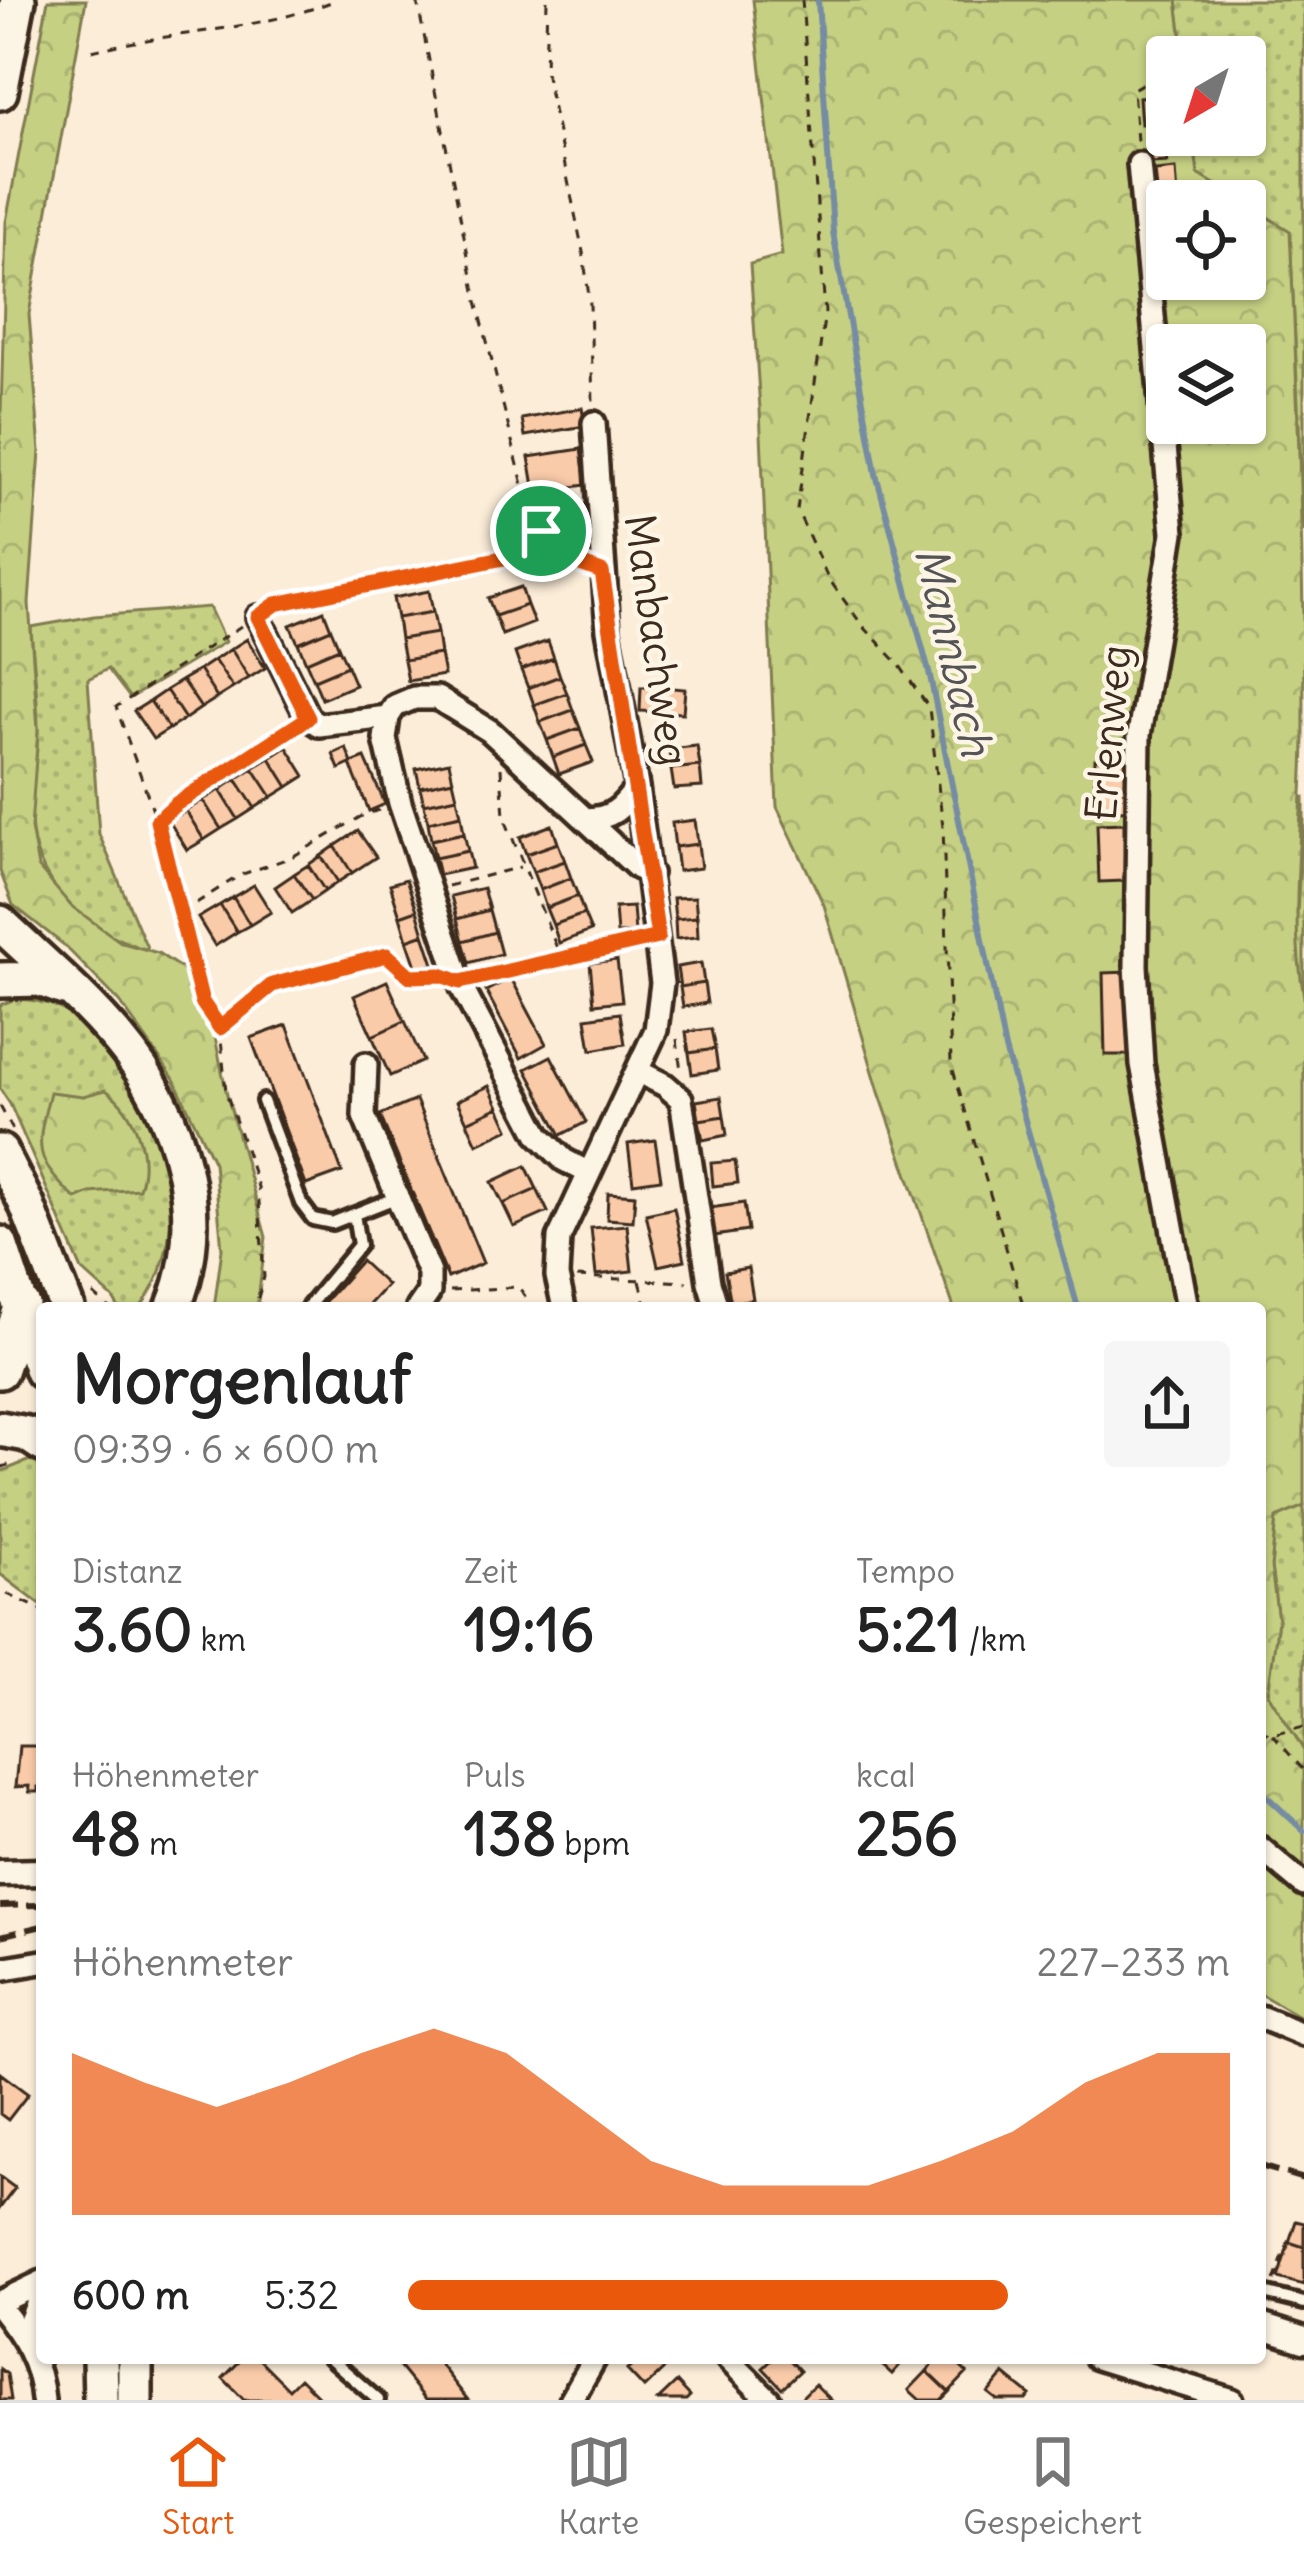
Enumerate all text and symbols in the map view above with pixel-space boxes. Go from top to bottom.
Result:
north arrow [1146,36,1266,156]
map controls [1146,36,1266,444]
button: locate [1146,180,1266,300]
button: layers [1146,324,1266,444]
pin [490,480,592,582]
icon: arrive [508,498,574,564]
street label: Manbachweg [614,511,700,769]
water label: Mannbach [903,541,1005,762]
street label: Erlenweg [1074,643,1142,823]
text: Morgenlauf [72,1338,411,1421]
button: share [1104,1341,1230,1467]
text: 09:39 · 6 × 600 m [72,1425,379,1474]
text: Distanz [72,1550,183,1592]
text: Zeit [464,1550,518,1592]
text: Tempo [856,1550,955,1592]
text: 3.60 [72,1592,193,1667]
text: 19:16 [464,1592,594,1667]
text: 5:21 [856,1592,961,1667]
text: km [193,1618,246,1660]
text: /km [961,1618,1026,1660]
text: Höhenmeter [72,1754,259,1796]
text: Puls [464,1754,526,1796]
text: kcal [856,1754,915,1796]
text: 48 [72,1796,141,1871]
text: 138 [464,1796,556,1871]
text: 256 [856,1796,958,1871]
text: m [141,1822,178,1864]
text: bpm [556,1822,630,1864]
text: Höhenmeter [72,1938,293,1987]
text: 227–233 m [1037,1938,1230,1987]
text: 600 m [72,2271,189,2320]
text: 5:32 [264,2271,339,2320]
tab: Start [162,2429,234,2543]
tab: Karte [558,2429,639,2543]
tab: Gespeichert [963,2429,1142,2543]

